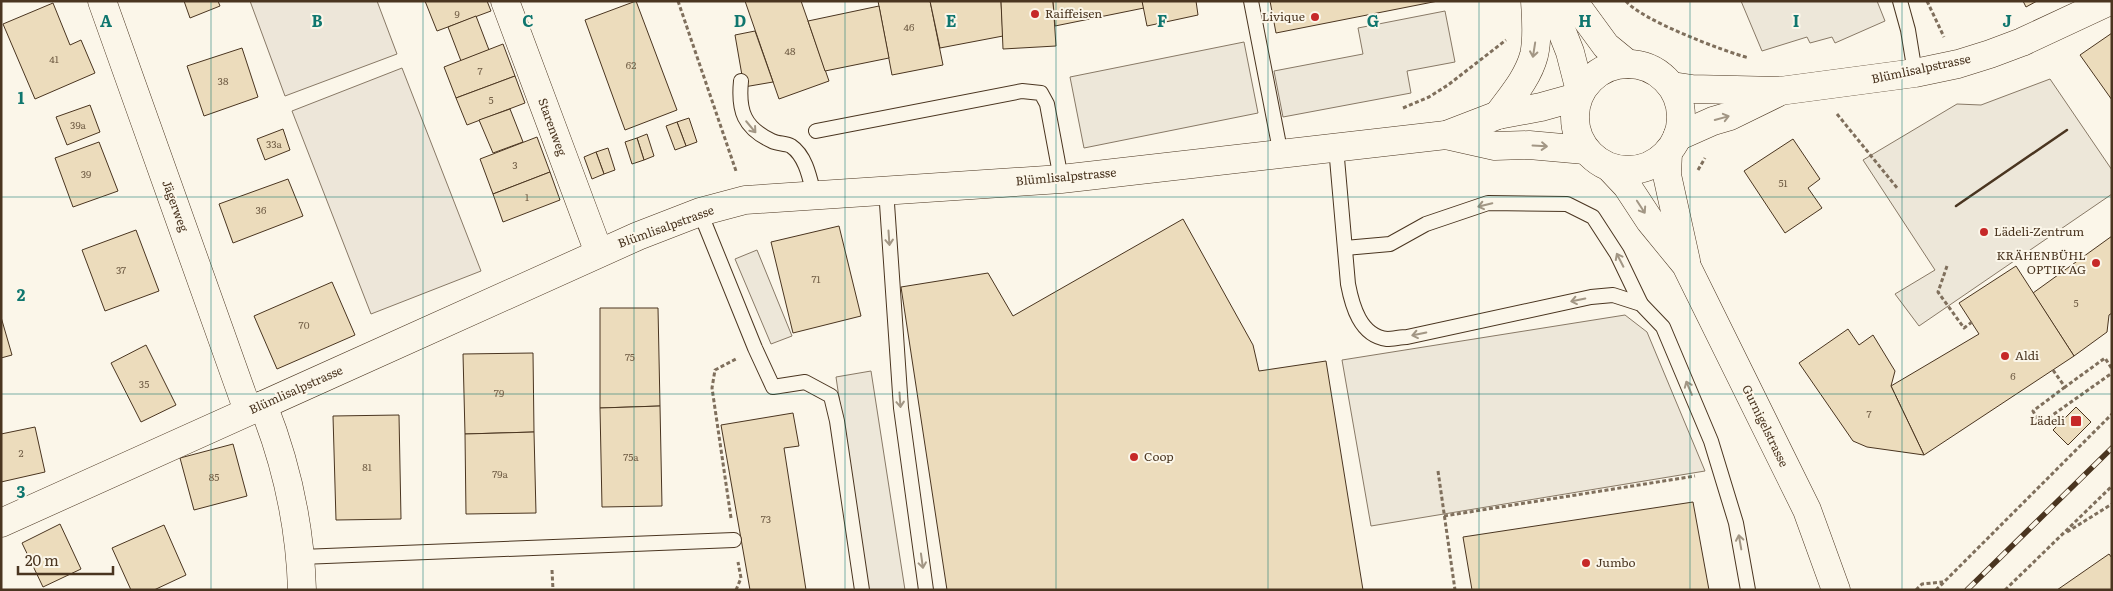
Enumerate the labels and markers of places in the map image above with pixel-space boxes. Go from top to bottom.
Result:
place label: Raiffeisen [1045,4,1102,22]
place label: Livique [1262,7,1305,25]
marker: Raiffeisen [1029,8,1041,20]
marker: Livique [1309,11,1321,23]
place label: Lädeli-Zentrum [1994,222,2085,240]
marker: Lädeli-Zentrum [1978,226,1990,238]
place label: KRÄHENBÜHL OPTIK AG [1996,246,2086,278]
marker: KRÄHENBÜHL OPTIK AG [2090,257,2102,269]
place label: Aldi [2015,346,2039,364]
marker: Aldi [1999,350,2011,362]
place label: Lädeli [2030,411,2065,429]
marker: Lädeli [2069,414,2083,428]
place label: Coop [1144,447,1174,465]
marker: Coop [1128,451,1140,463]
place label: Jumbo [1596,553,1636,571]
marker: Jumbo [1580,557,1592,569]

